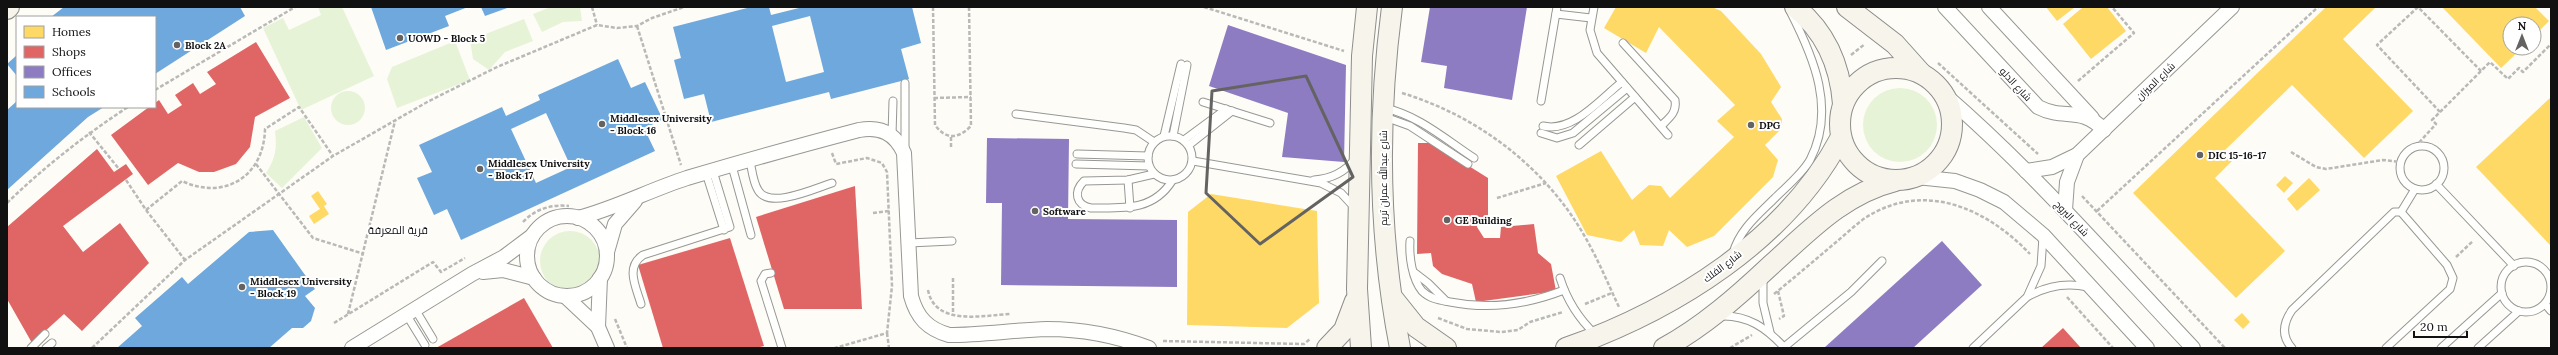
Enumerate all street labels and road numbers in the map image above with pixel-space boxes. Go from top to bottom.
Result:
street label: شارع الميزان [2133,59,2178,103]
street label: شارع الدلو [1997,65,2034,104]
street label: شارع عبدالله عمران تريم [1376,130,1391,226]
street label: شارع البروج [2052,198,2092,239]
street label: شارع الفلك [1700,248,1744,285]

